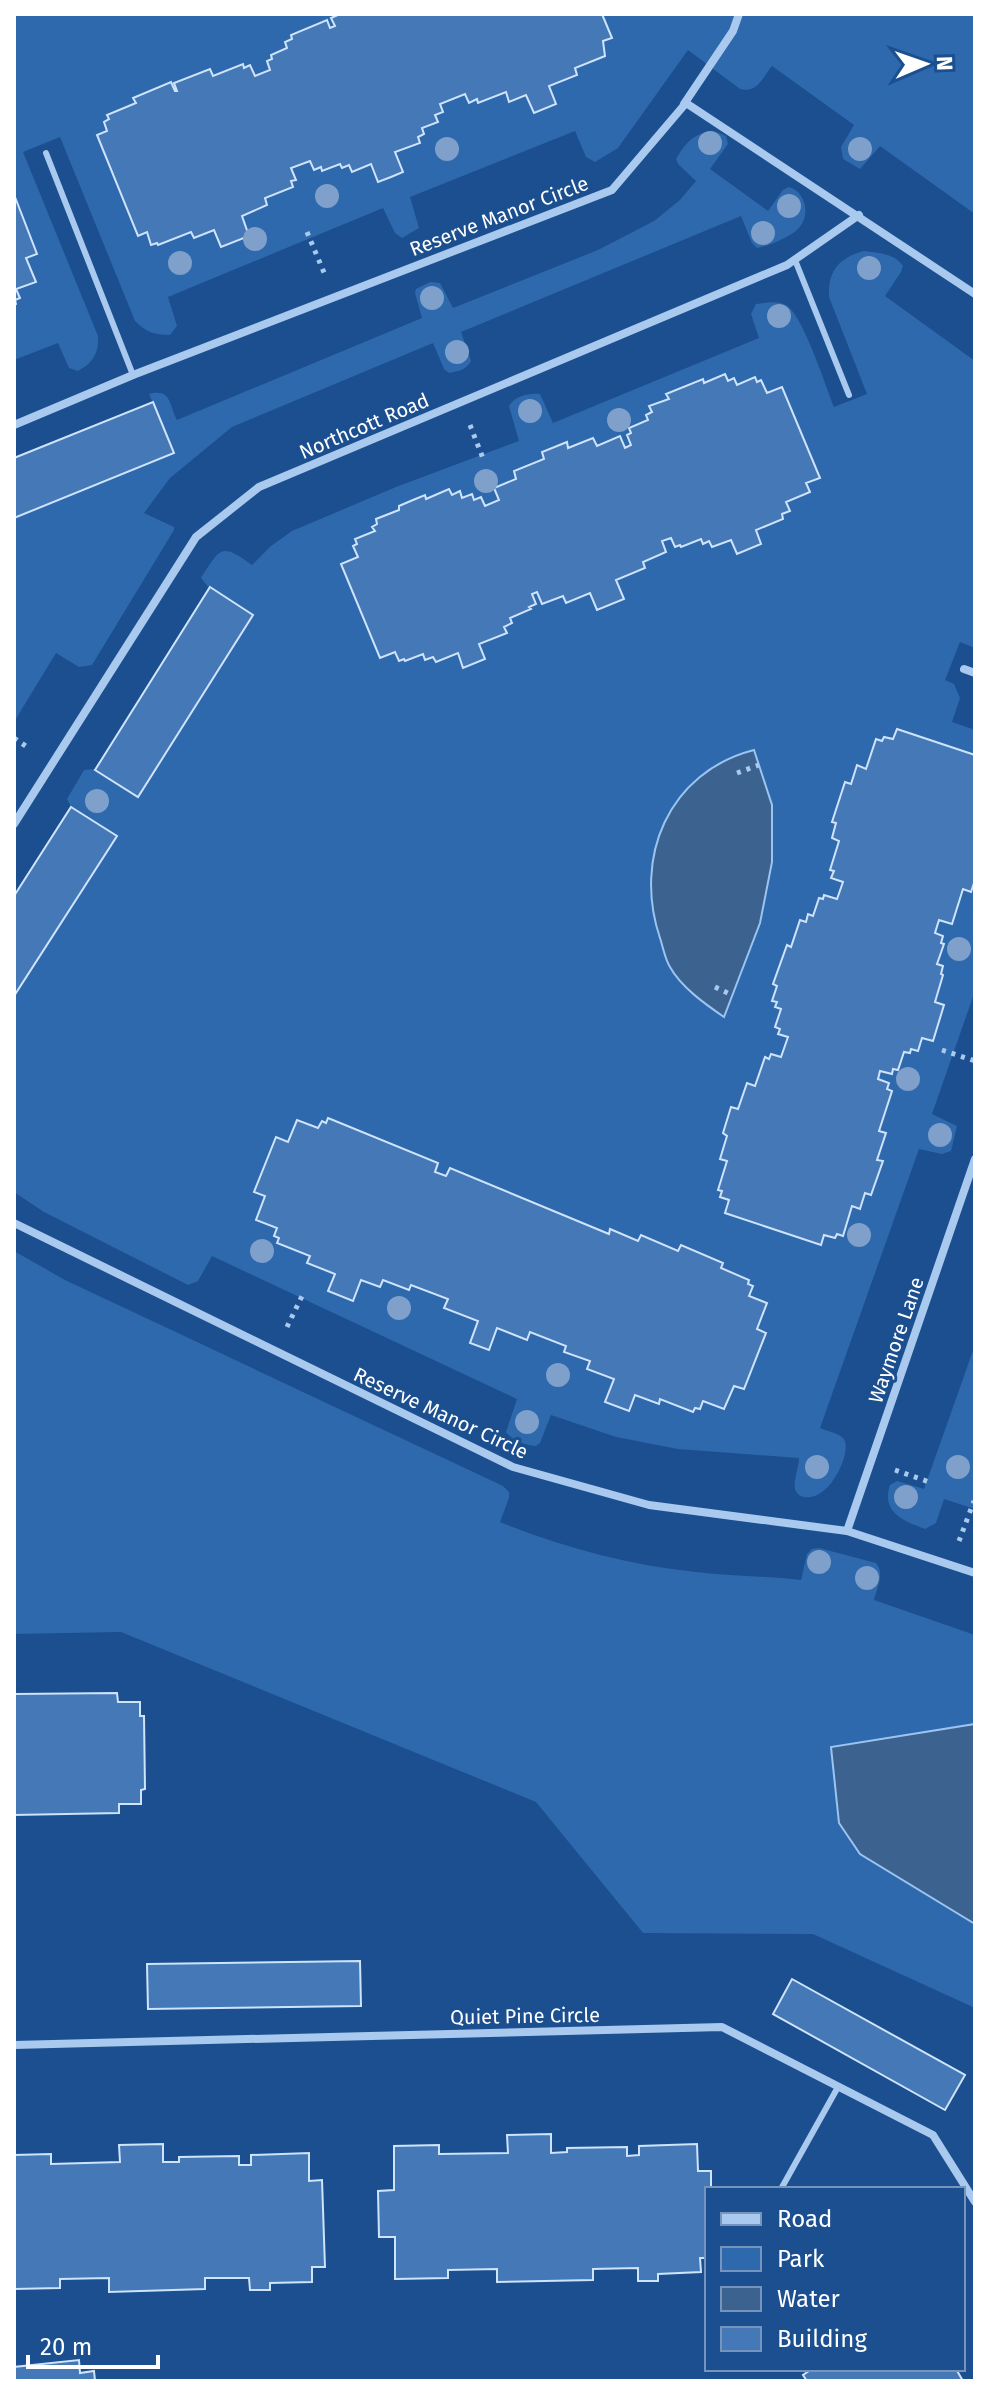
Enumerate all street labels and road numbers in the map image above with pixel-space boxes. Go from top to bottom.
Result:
street label: Reserve Manor Circle [406,171,592,261]
street label: Northcott Road [295,388,433,464]
street label: Waymore Lane [863,1274,929,1406]
street label: Reserve Manor Circle [350,1362,532,1464]
street label: Quiet Pine Circle [450,2003,600,2029]

